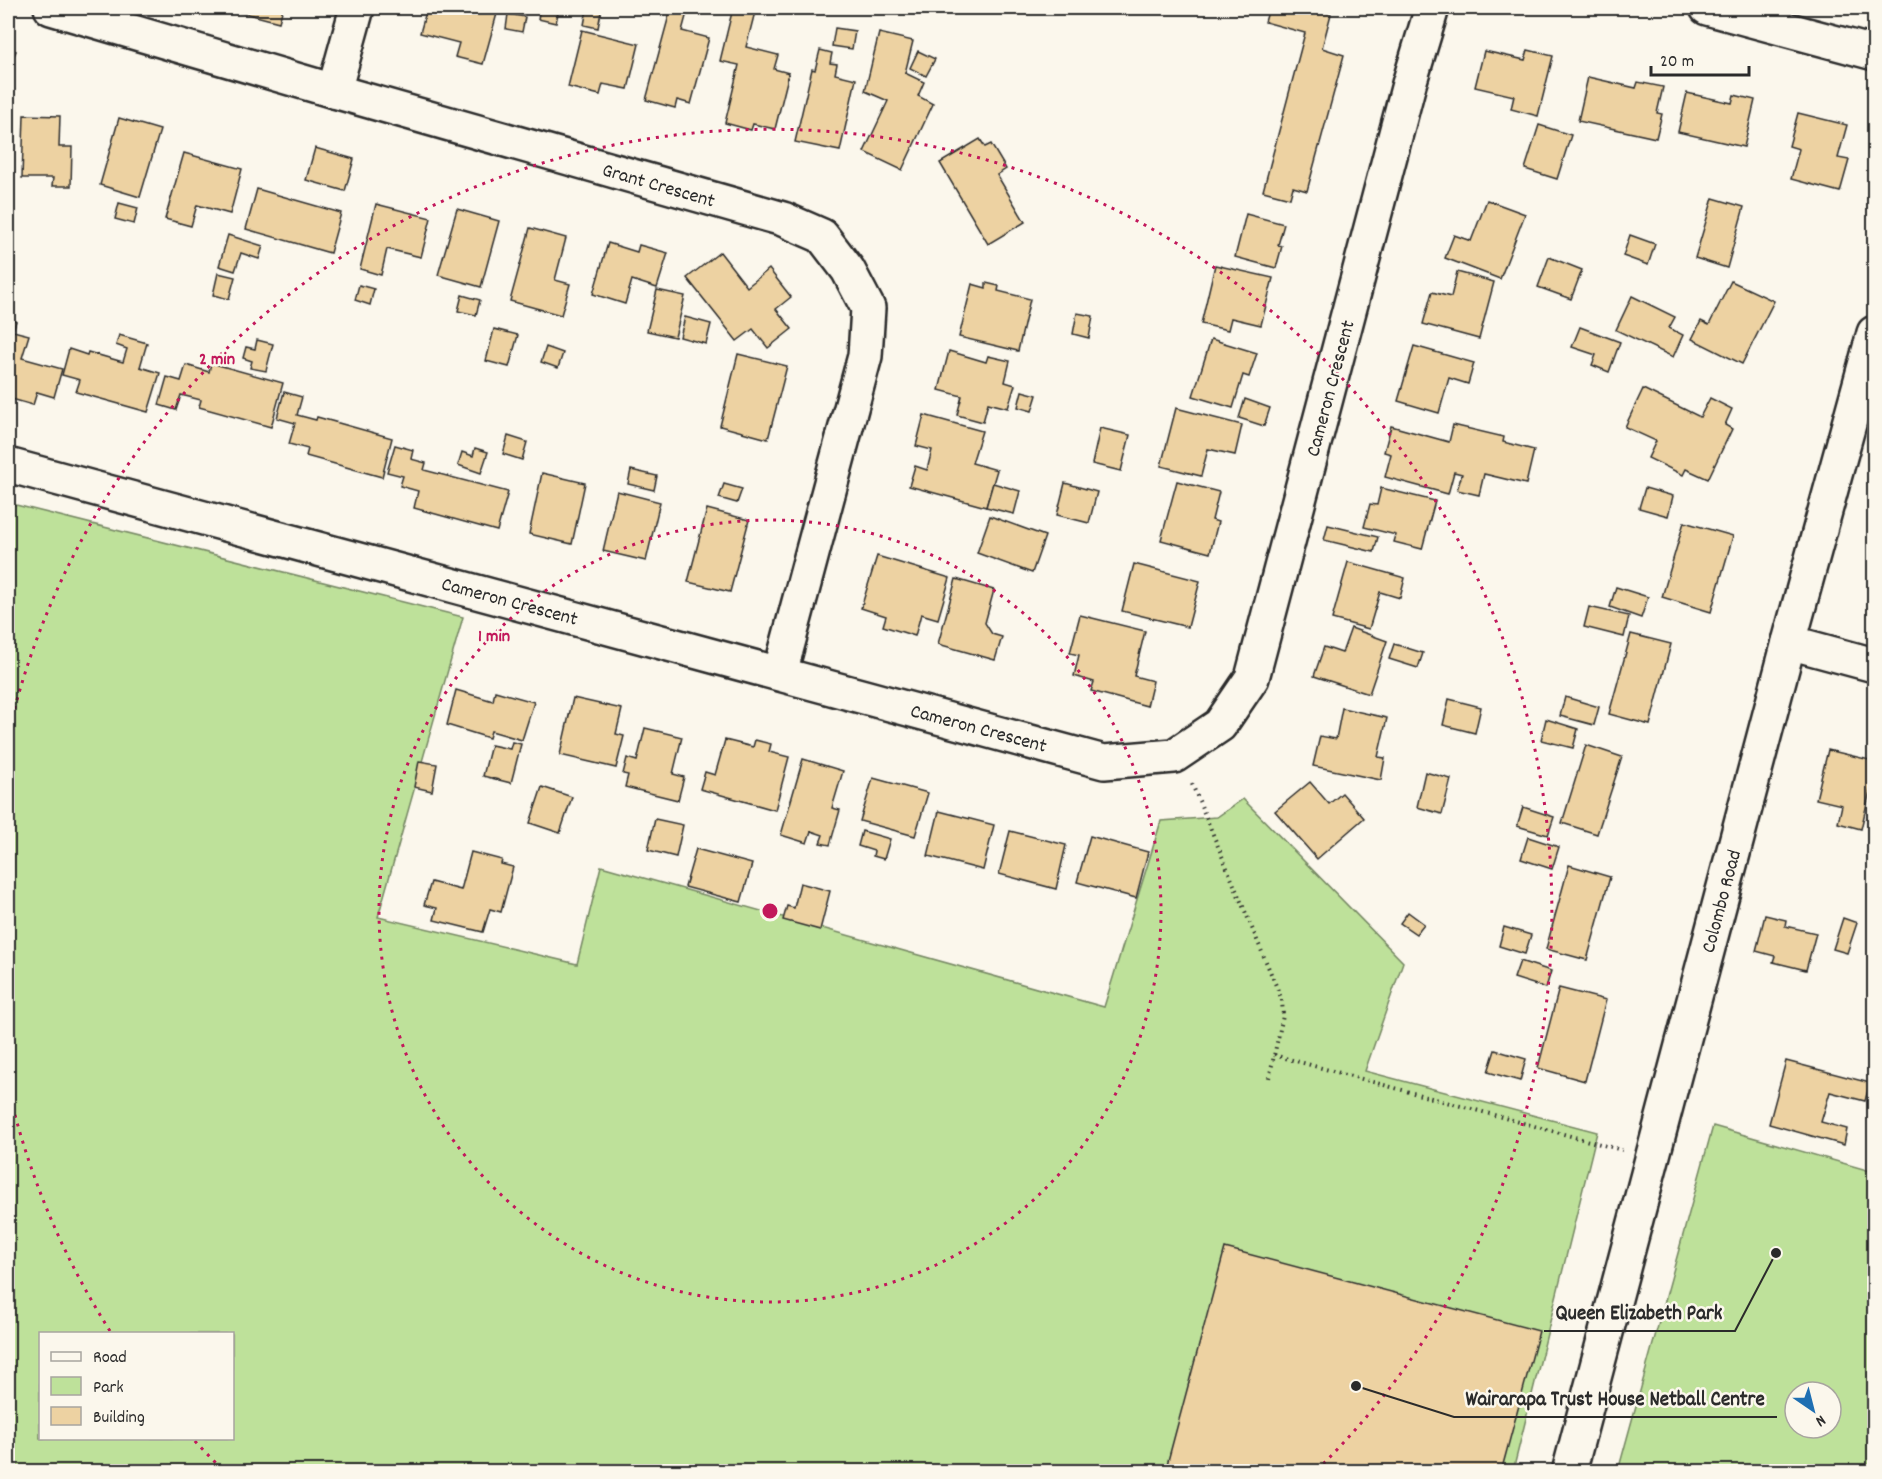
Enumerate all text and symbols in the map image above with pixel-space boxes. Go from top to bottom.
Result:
scale bar [1651,39,1748,77]
text: 20 m [1660,50,1694,75]
street label: Grant Crescent [599,157,718,216]
street label: Cameron Crescent [1300,318,1364,460]
text: 2 min [199,348,235,373]
street label: Cameron Crescent [438,571,580,635]
text: 1 min [478,625,510,650]
street label: Cameron Crescent [907,698,1049,762]
street label: Colombo Road [1696,847,1750,956]
centre of rings [760,901,780,921]
callout: Queen Elizabeth Park [1544,1292,1735,1331]
text: Queen Elizabeth Park [1556,1300,1723,1330]
legend [39,1332,234,1440]
text: Road [93,1346,127,1371]
text: Park [93,1376,124,1401]
callout: Wairarapa Trust House Netball Centre [1454,1378,1777,1417]
north arrow [1783,1380,1843,1440]
text: Wairarapa Trust House Netball Centre [1465,1386,1765,1416]
text: Building [93,1406,145,1431]
text: N [1810,1409,1830,1432]

